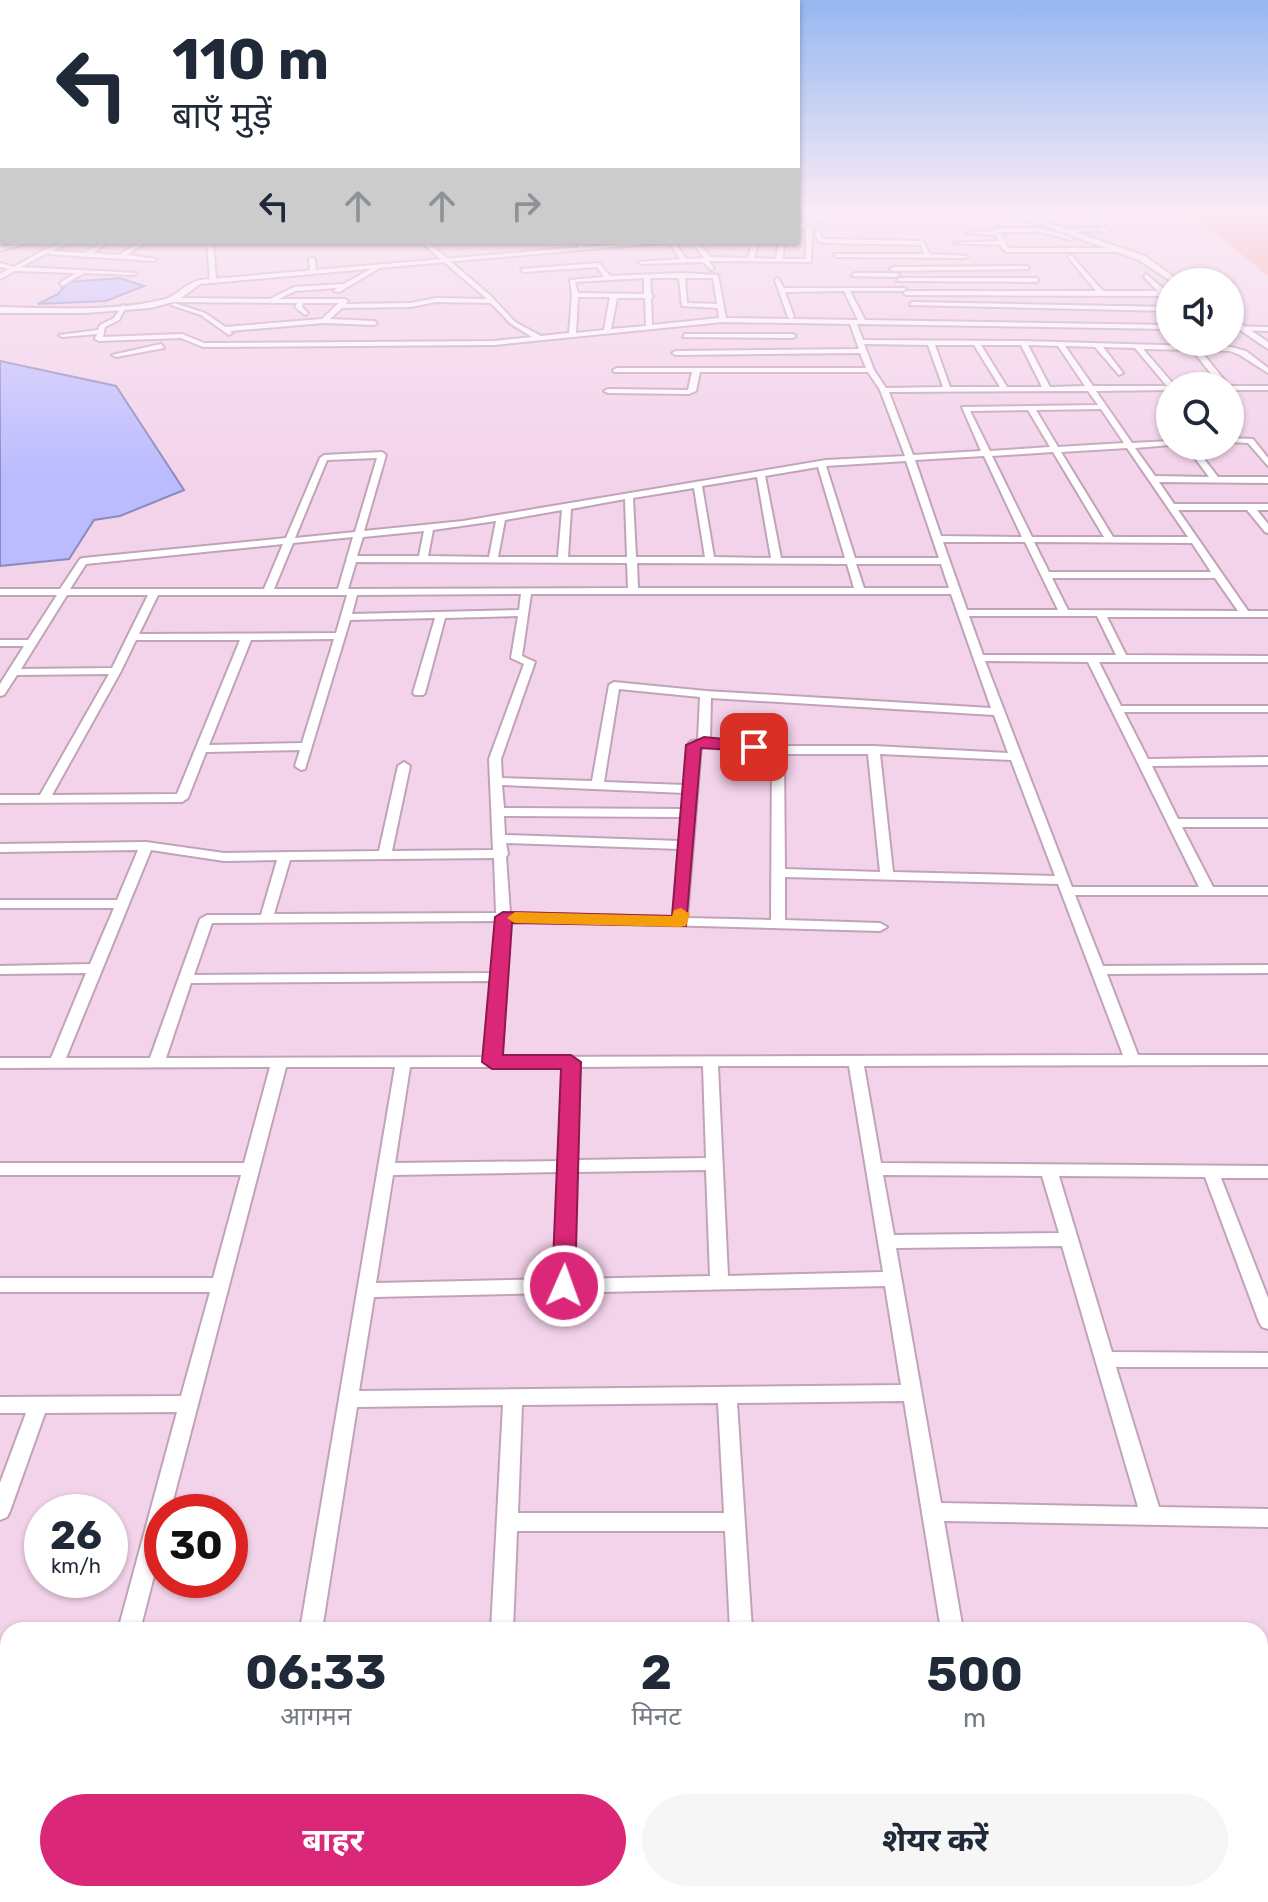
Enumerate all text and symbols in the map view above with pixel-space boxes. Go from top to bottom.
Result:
text: 110 m [172,27,329,93]
icon: left [40,32,144,136]
text: बाएँ मुड़ें [172,94,271,137]
icon: left [252,184,296,228]
icon: ahead [336,184,380,228]
icon: ahead [420,184,464,228]
icon: right [504,184,548,228]
map controls [1156,268,1244,460]
button: sound [1156,268,1244,356]
button: search [1156,372,1244,460]
pin [720,713,788,781]
icon: arrive [732,725,776,769]
position arrow [522,1244,606,1328]
speed limit sign: 30 [144,1494,248,1598]
text: 26 [50,1512,102,1559]
text: km/h [51,1554,101,1578]
text: 06:33 [245,1644,386,1701]
text: 2 [641,1644,672,1701]
text: 500 [927,1646,1023,1703]
text: आगमन [280,1701,351,1732]
text: मिनट [632,1701,681,1732]
text: m [963,1703,986,1734]
button: बाहर [40,1794,626,1886]
button: शेयर करें [642,1794,1228,1886]

